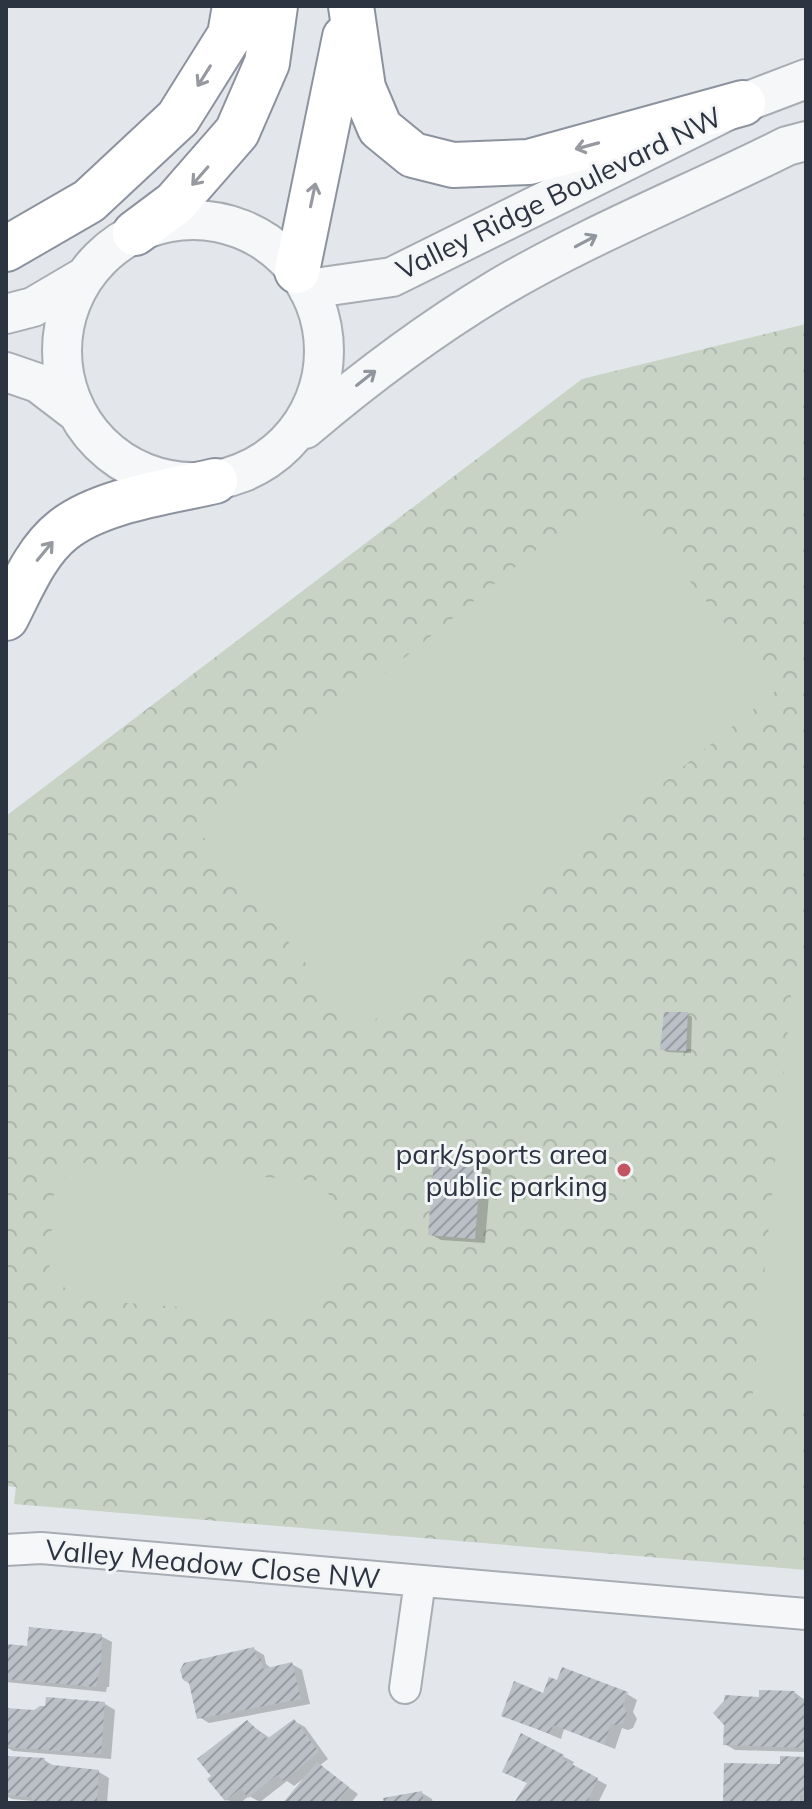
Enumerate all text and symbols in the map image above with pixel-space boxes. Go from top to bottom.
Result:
one-way arrow [196,64,212,87]
street label: Valley Ridge Boulevard NW [390,98,727,287]
one-way arrow [575,139,601,154]
one-way arrow [191,165,209,185]
one-way arrow [306,183,321,208]
one-way arrow [574,233,598,249]
one-way arrow [355,370,376,387]
one-way arrow [36,541,54,561]
place label: park/sports area public parking [396,1136,608,1203]
marker: park/sports area public parking [615,1161,633,1179]
street label: Valley Meadow Close NW [44,1531,382,1596]

